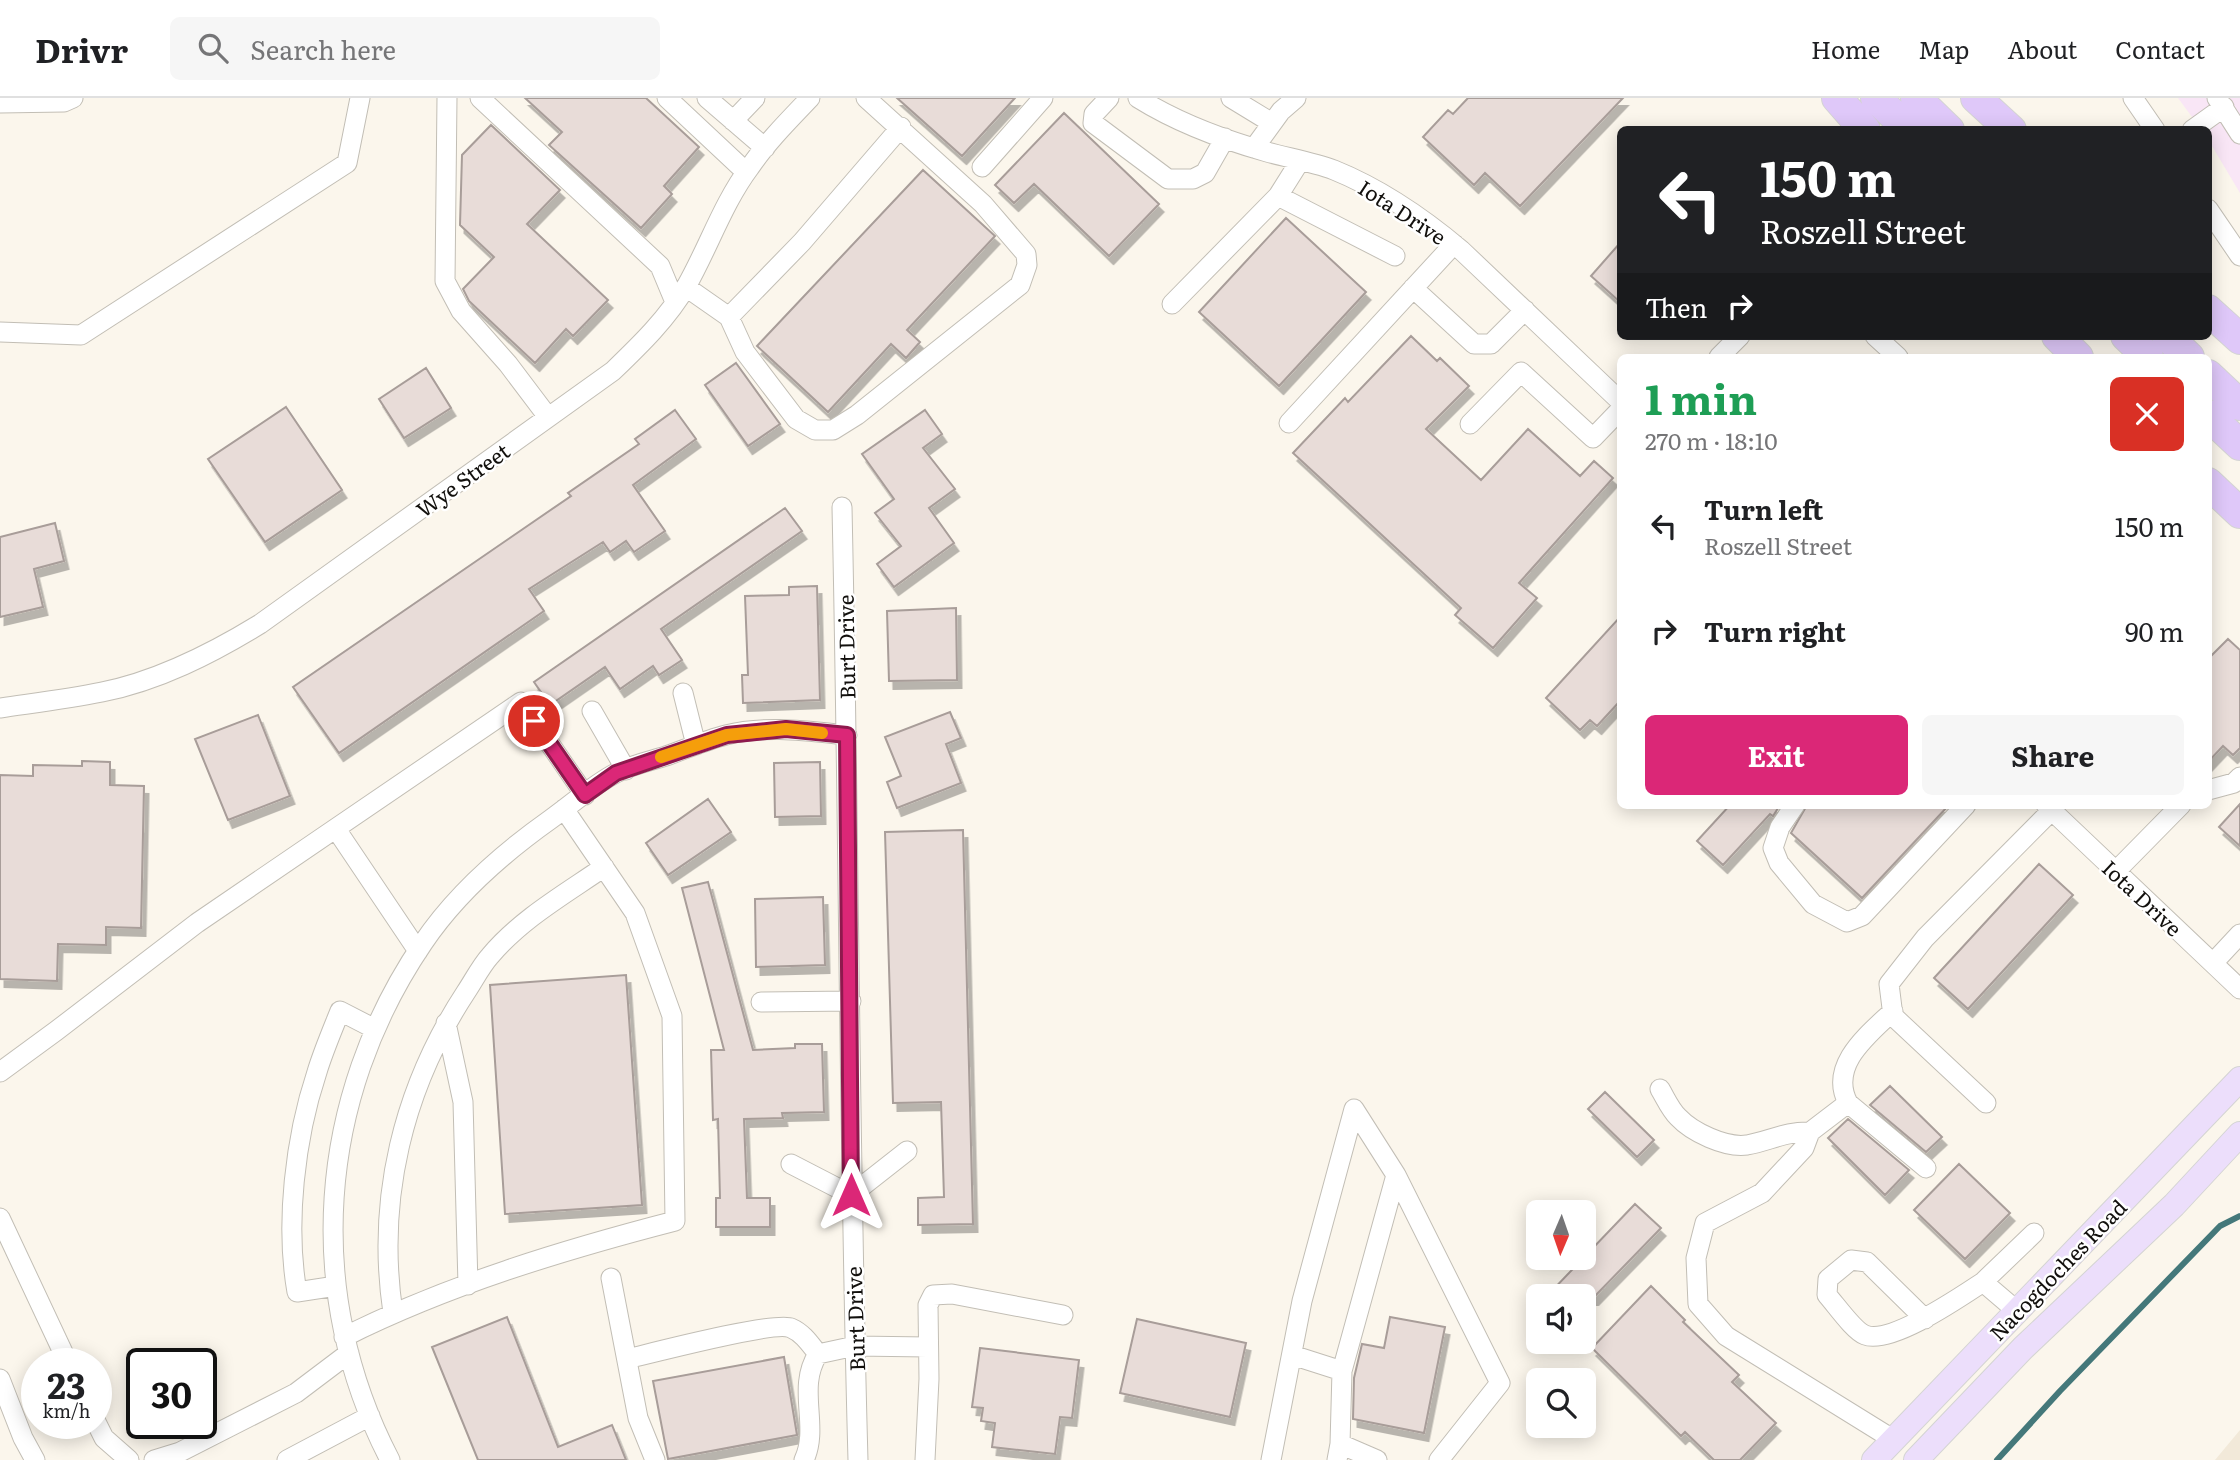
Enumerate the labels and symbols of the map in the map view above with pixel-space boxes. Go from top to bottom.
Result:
street label: Iota Drive [1353,171,1453,251]
street label: Wye Street [409,434,516,524]
street label: Burt Drive [829,594,861,700]
pin [504,691,564,751]
street label: Iota Drive [2096,852,2190,942]
position arrow [814,1158,888,1232]
street label: Nacogdoches Road [1981,1191,2133,1347]
north arrow [1526,1200,1596,1270]
street label: Burt Drive [837,1266,871,1372]
speed limit sign: 30 [126,1348,217,1439]

